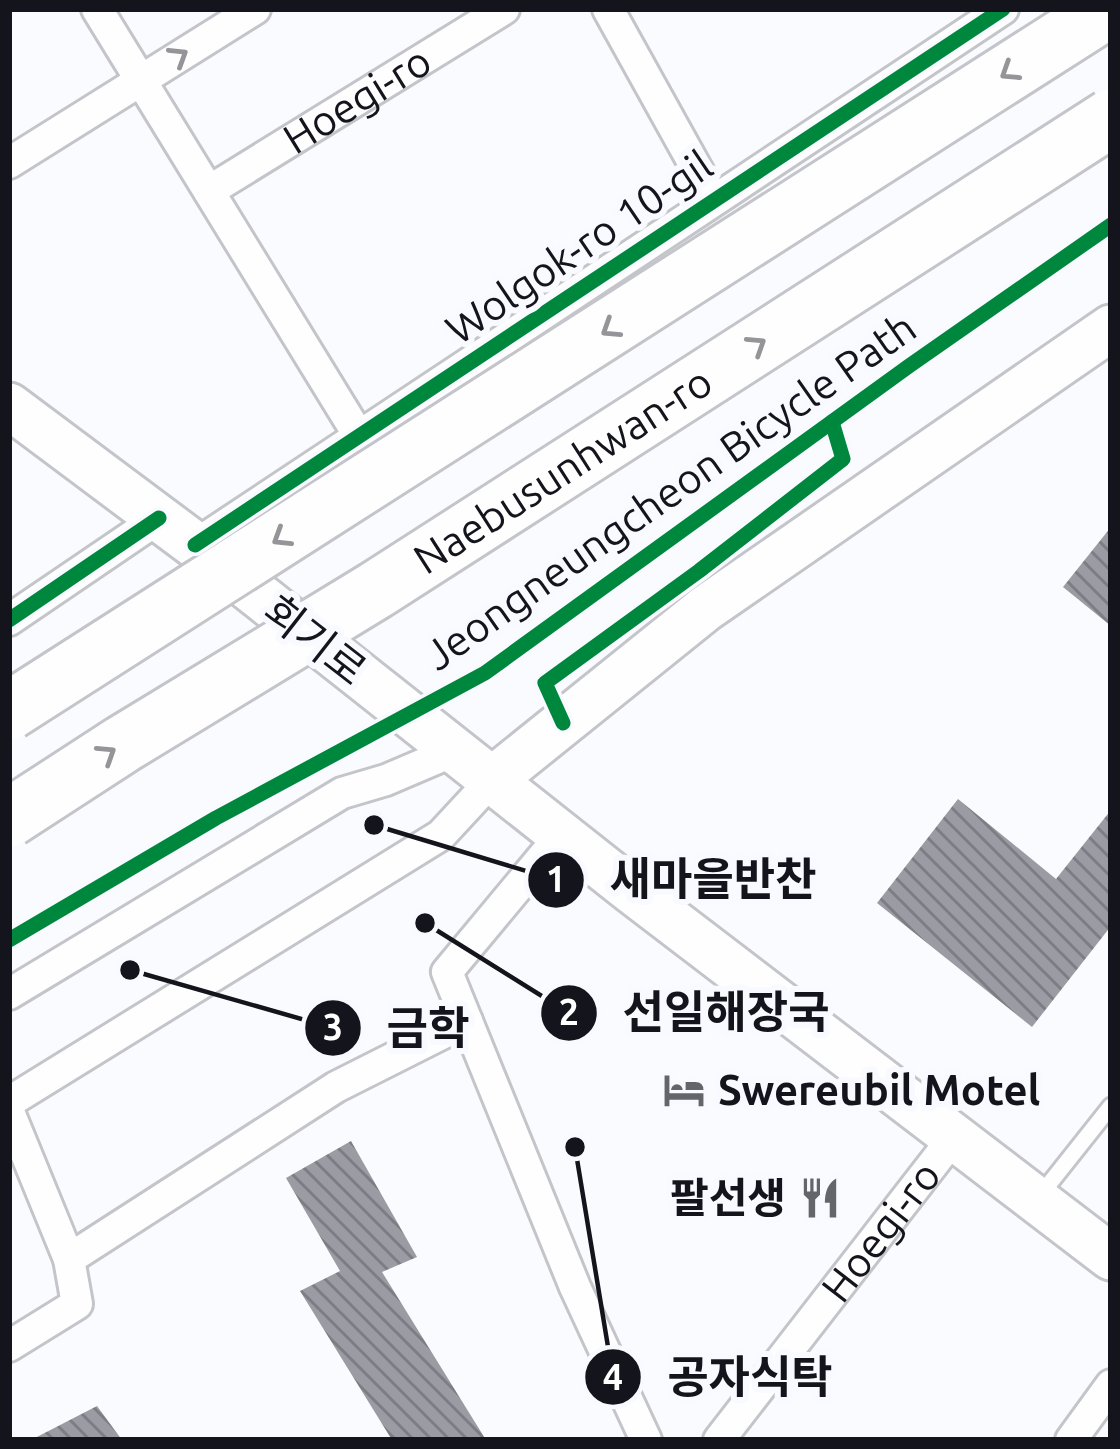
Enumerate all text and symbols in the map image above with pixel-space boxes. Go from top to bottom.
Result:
street label: Hoegi-ro [275,36,439,162]
one-way arrow [166,48,188,70]
one-way arrow [1000,58,1022,81]
street label: Wolgok-ro 10-gil [437,140,720,353]
street label: Jeongneungcheon Bicycle Path [415,303,924,678]
one-way arrow [602,314,624,336]
one-way arrow [744,338,766,360]
street label: Naebusunhwan-ro [405,357,720,582]
one-way arrow [273,524,295,546]
street label: 회기로 [255,585,375,694]
one-way arrow [94,747,116,769]
callout: 새마을반찬 [526,839,841,920]
text: 새마을반찬 [609,853,817,904]
text: 1 [546,858,566,899]
callout: 선일해장국 [539,972,854,1053]
text: 선일해장국 [622,986,830,1037]
callout: 금학 [303,987,493,1068]
text: 2 [559,991,579,1032]
text: 금학 [387,1002,469,1053]
text: 3 [323,1006,343,1047]
place label: Swereubil Motel [718,1066,1040,1113]
hotel icon: Swereubil Motel [661,1067,707,1113]
street label: Hoegi-ro [812,1152,949,1310]
place label: 팔선생 [670,1174,786,1221]
restaurant icon: 팔선생 [797,1175,843,1221]
callout: 공자식탁 [583,1337,857,1418]
text: 공자식탁 [667,1351,833,1402]
text: 4 [603,1356,623,1397]

